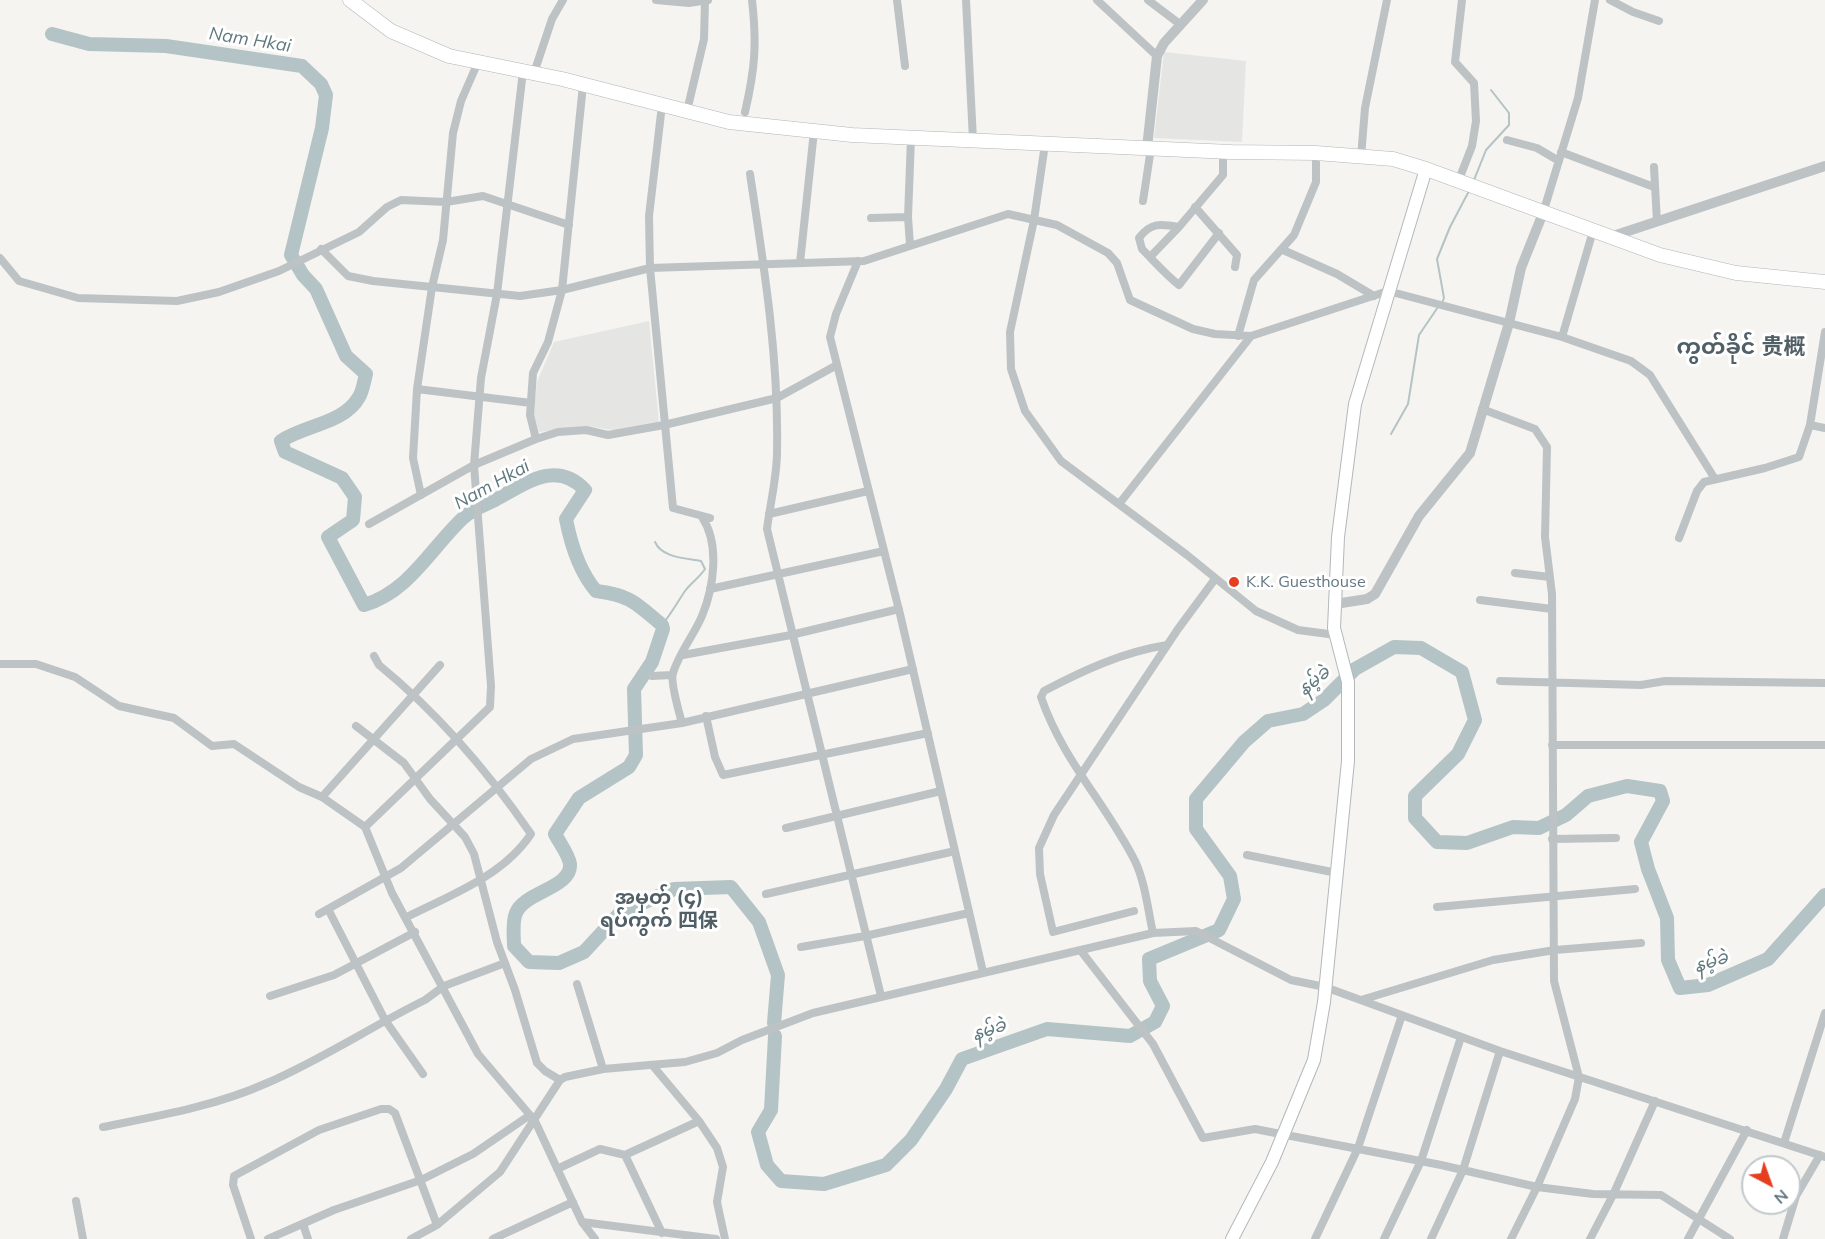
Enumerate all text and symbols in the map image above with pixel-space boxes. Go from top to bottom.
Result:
water label: Nam Hkai [207,23,293,57]
district label: ကွတ်ခိုင် 贵概 [1677,334,1805,360]
water label: Nam Hkai [451,455,533,515]
place label: K.K. Guesthouse [1246,572,1366,592]
marker: K.K. Guesthouse [1227,575,1241,589]
water label: နမ့်ခဲ [1294,662,1334,700]
district label: အမှတ် (၄) ရပ်ကွက် 四保 [600,886,718,933]
water label: နမ့်ခဲ [1691,946,1731,978]
water label: နမ့်ခဲ [969,1014,1009,1046]
north arrow [1741,1155,1801,1215]
text: N [1770,1186,1793,1209]

